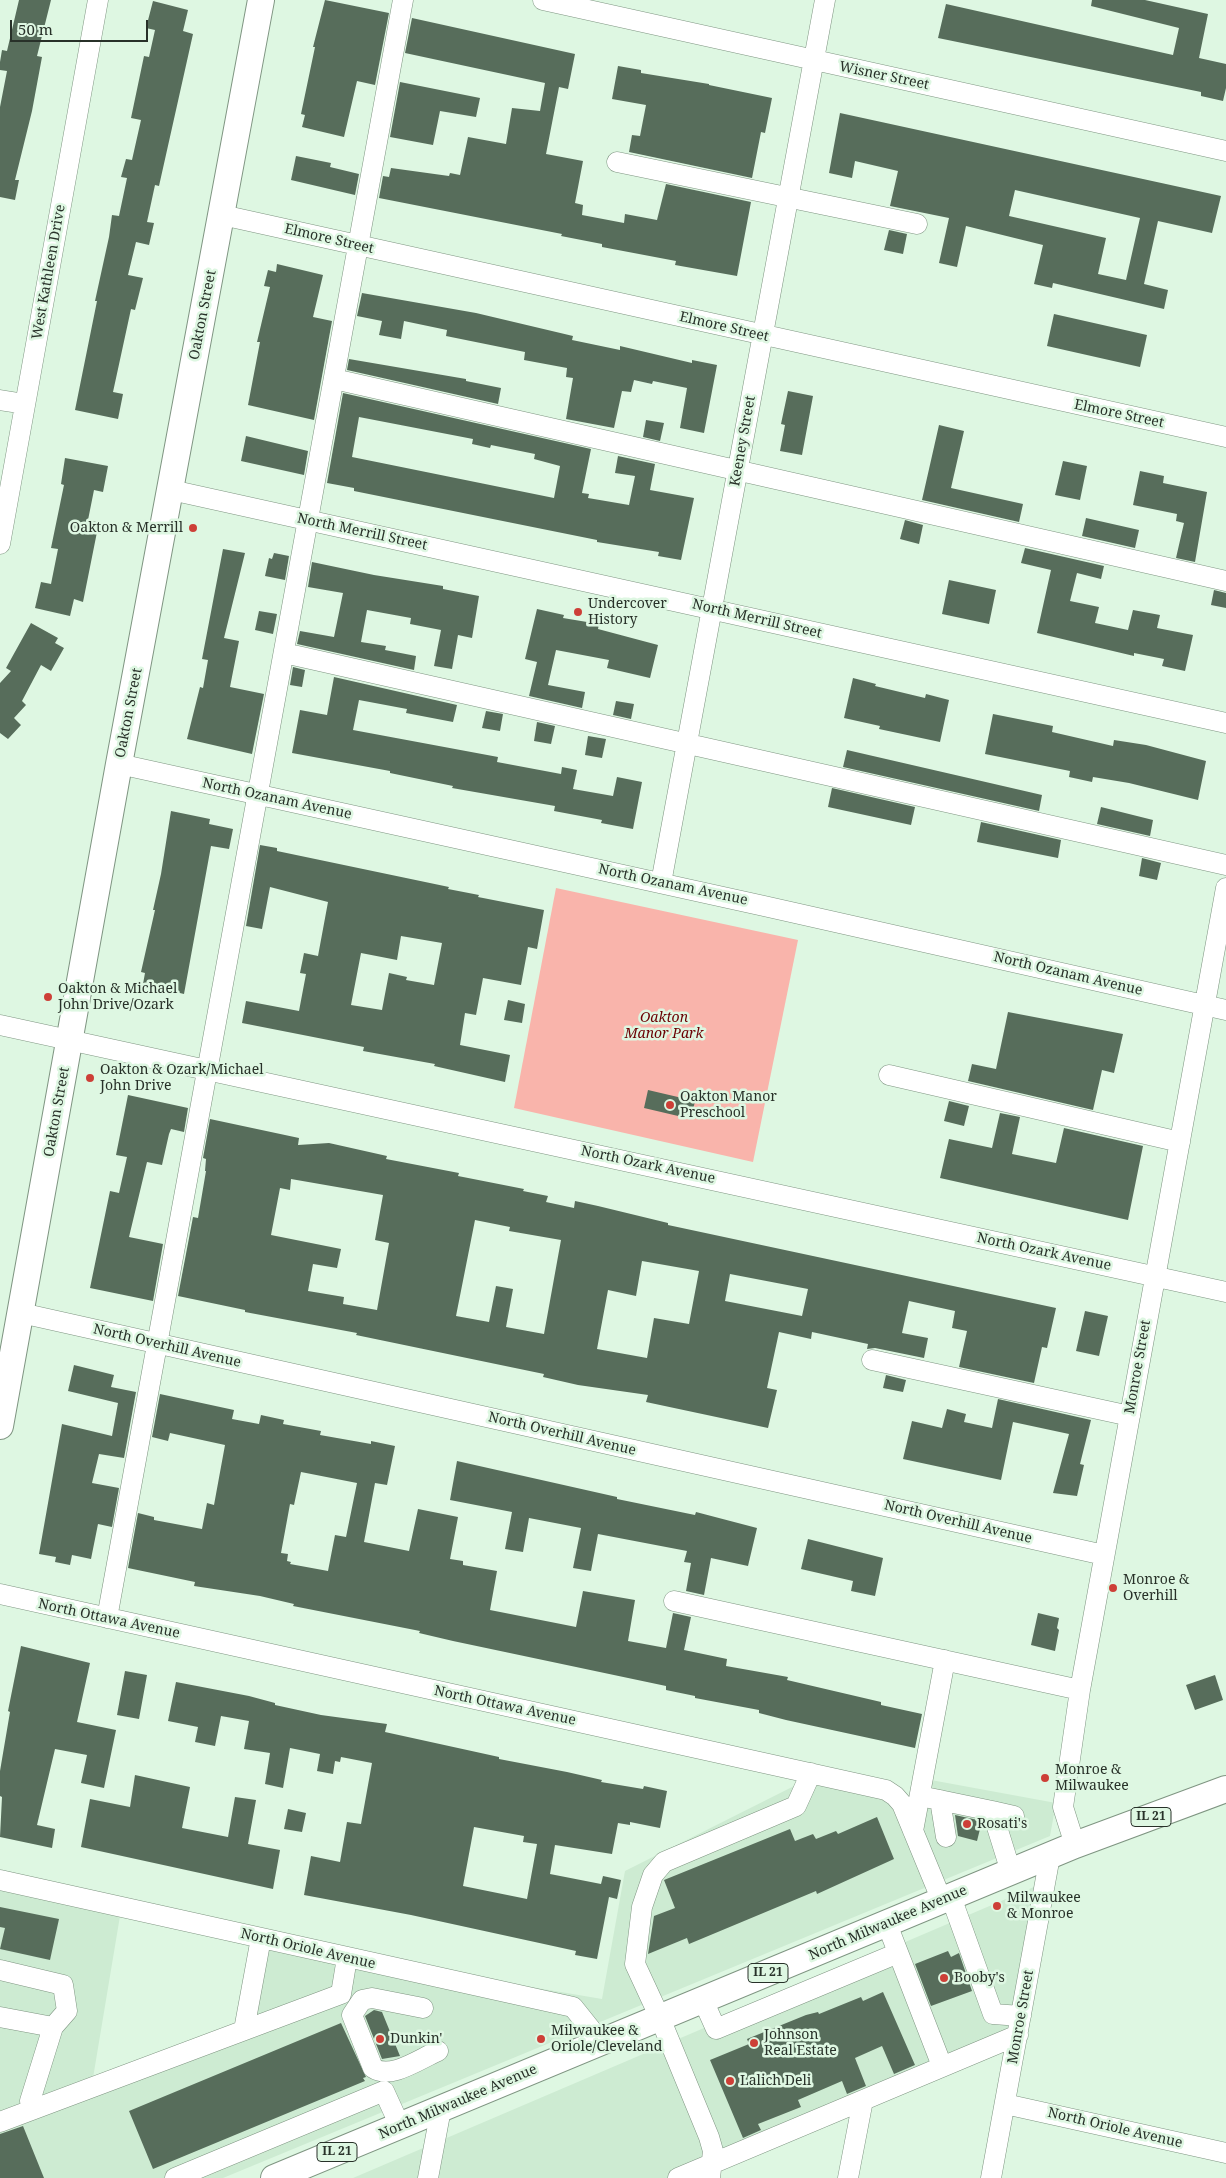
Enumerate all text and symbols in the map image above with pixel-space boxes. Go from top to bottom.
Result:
scale bar [12,10,150,42]
text: 50 m [18,19,53,39]
street label: Wisner Street [838,58,930,94]
street label: West Kathleen Drive [29,203,69,341]
street label: Elmore Street [283,221,375,257]
street label: Oakton Street [186,269,220,361]
street label: Elmore Street [678,309,770,345]
street label: Keeney Street [727,394,759,488]
street label: Elmore Street [1073,396,1165,432]
street label: North Merrill Street [295,510,429,554]
place label: Oakton & Merrill [70,520,183,536]
marker: Oakton & Merrill [187,522,199,534]
place label: Undercover History [588,596,667,628]
street label: North Merrill Street [691,596,823,642]
marker: Undercover History [572,606,584,618]
street label: Oakton Street [112,667,146,759]
street label: North Ozanam Avenue [201,775,353,823]
street label: North Ozanam Avenue [597,861,749,909]
street label: North Ozanam Avenue [992,949,1144,999]
place label: Oakton & Michael John Drive/Ozark [58,981,177,1014]
marker: Oakton & Michael John Drive/Ozark [42,991,54,1003]
park label: Oakton Manor Park [624,1010,704,1042]
place label: Oakton & Ozark/Michael John Drive [100,1062,264,1094]
street label: Oakton Street [41,1066,73,1158]
marker: Oakton & Ozark/Michael John Drive [84,1072,96,1084]
place label: Oakton Manor Preschool [680,1089,777,1122]
marker: Oakton Manor Preschool [664,1099,676,1111]
street label: North Ozark Avenue [579,1143,717,1187]
street label: North Ozark Avenue [975,1230,1113,1274]
street label: Monroe Street [1121,1319,1155,1415]
street label: North Overhill Avenue [91,1321,243,1371]
street label: North Overhill Avenue [486,1409,638,1459]
street label: North Overhill Avenue [882,1497,1034,1547]
place label: Monroe & Overhill [1123,1572,1189,1604]
marker: Monroe & Overhill [1107,1582,1119,1594]
street label: North Ottawa Avenue [37,1596,181,1642]
street label: North Ottawa Avenue [433,1683,577,1729]
place label: Monroe & Milwaukee [1055,1762,1129,1794]
marker: Monroe & Milwaukee [1039,1772,1051,1784]
road number: IL 21 [1131,1808,1171,1826]
place label: Rosati's [977,1816,1027,1832]
marker: Rosati's [961,1818,973,1830]
street label: North Milwaukee Avenue [806,1882,970,1964]
place label: Milwaukee & Monroe [1007,1890,1081,1922]
marker: Milwaukee & Monroe [991,1900,1003,1912]
street label: North Oriole Avenue [239,1925,377,1973]
road number: IL 21 [748,1964,788,1982]
street label: Monroe Street [1004,1969,1038,2065]
place label: Booby's [954,1970,1005,1986]
marker: Booby's [938,1972,950,1984]
place label: Milwaukee & Oriole/Cleveland [551,2023,662,2056]
place label: Johnson Real Estate [764,2027,837,2060]
place label: Dunkin' [390,2031,442,2047]
marker: Dunkin' [374,2033,386,2045]
marker: Milwaukee & Oriole/Cleveland [535,2033,547,2045]
marker: Johnson Real Estate [748,2037,760,2049]
street label: North Milwaukee Avenue [376,2061,540,2143]
place label: Lalich Deli [740,2073,811,2089]
marker: Lalich Deli [724,2075,736,2087]
street label: North Oriole Avenue [1046,2104,1184,2152]
road number: IL 21 [317,2142,357,2162]

